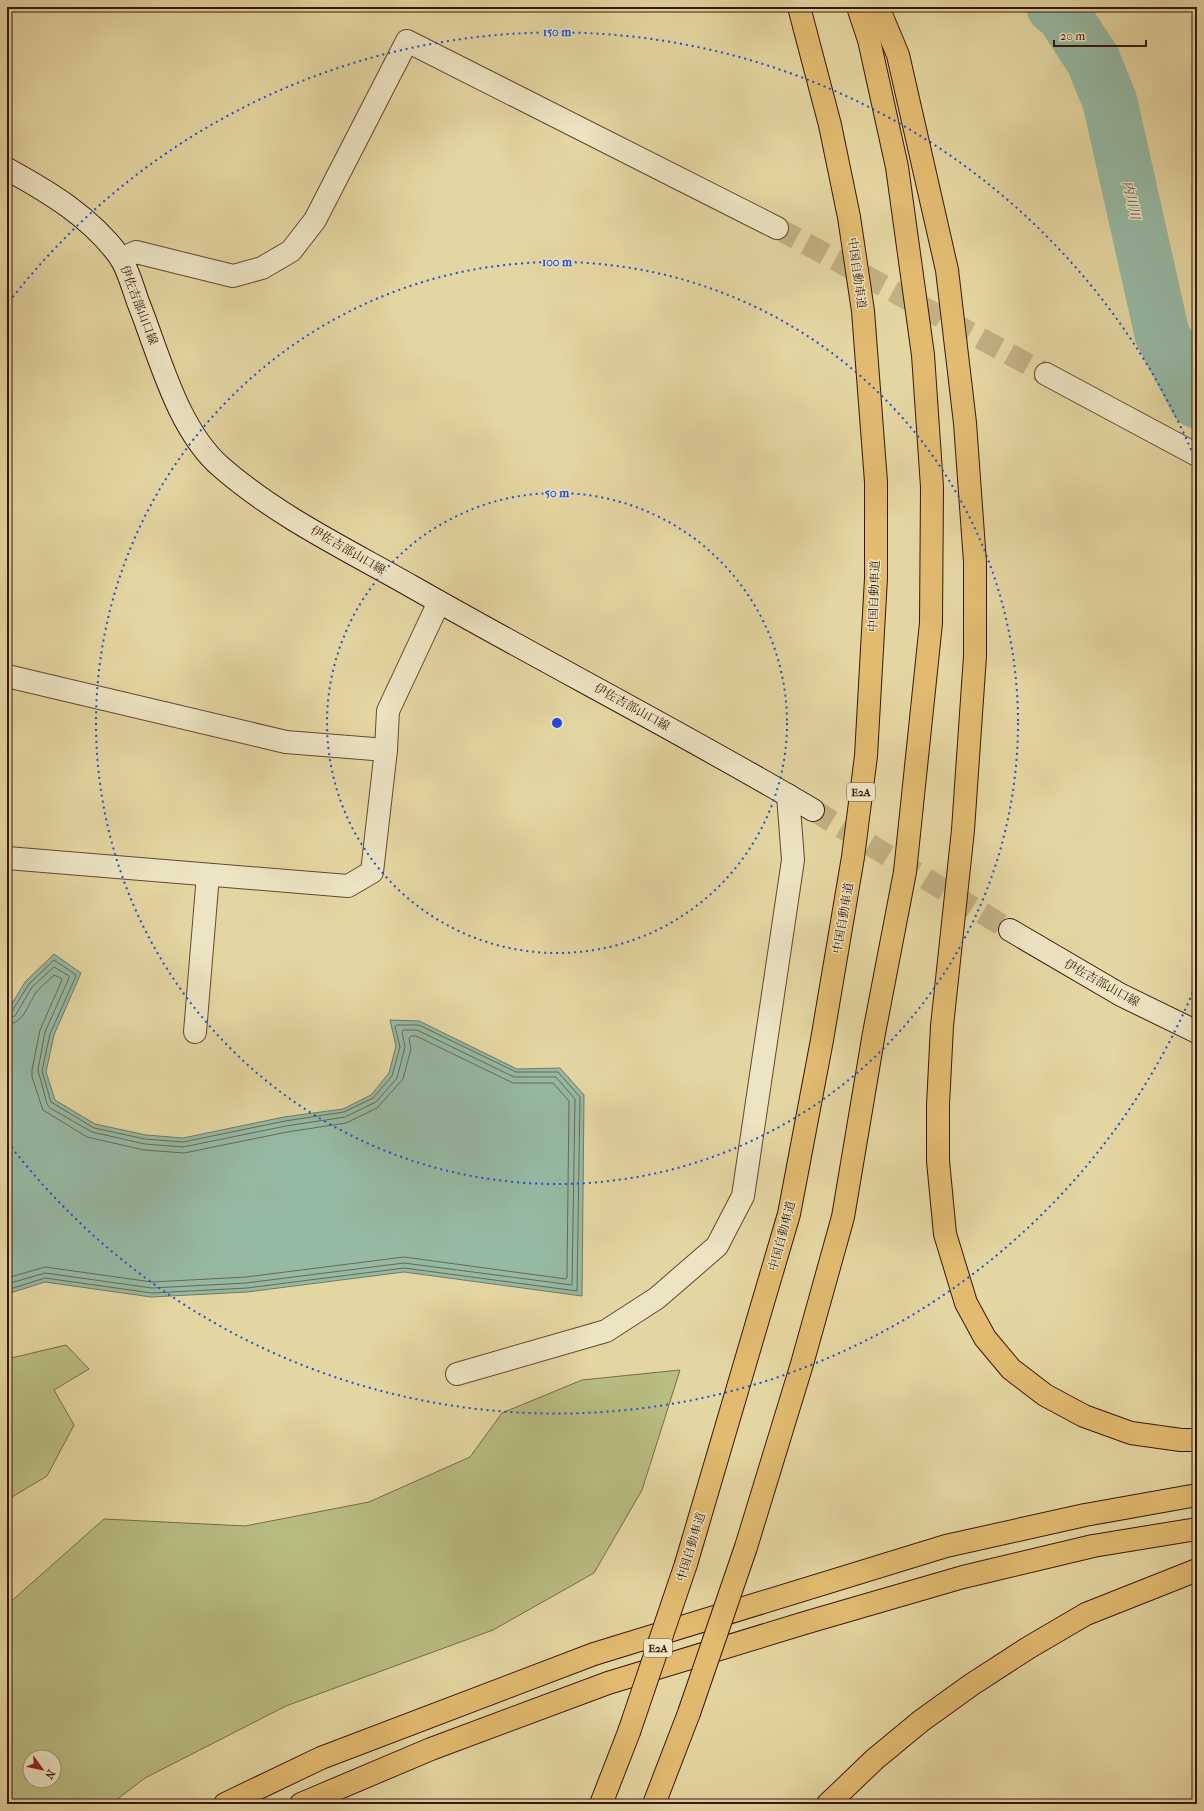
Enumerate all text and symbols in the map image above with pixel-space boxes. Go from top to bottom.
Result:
scale bar [1054,22,1146,48]
text: 150 m [543,25,572,39]
text: 20 m [1060,29,1085,43]
water label: 内川川 [1120,179,1144,223]
street label: 中国自動車道 [845,236,869,310]
text: 100 m [542,255,573,269]
street label: 伊佐吉部山口線 [117,263,161,347]
text: 50 m [545,486,570,500]
street label: 伊佐吉部山口線 [308,523,388,577]
street label: 中国自動車道 [866,560,882,632]
street label: 伊佐吉部山口線 [592,681,672,733]
centre of rings [550,716,564,730]
road number: E2A [847,783,875,801]
street label: 中国自動車道 [830,881,856,955]
street label: 伊佐吉部山口線 [1062,957,1142,1009]
street label: 中国自動車道 [766,1199,798,1273]
street label: 中国自動車道 [674,1511,708,1583]
road number: E2A [644,1639,672,1657]
north arrow [22,1749,62,1789]
text: N [42,1767,58,1782]

